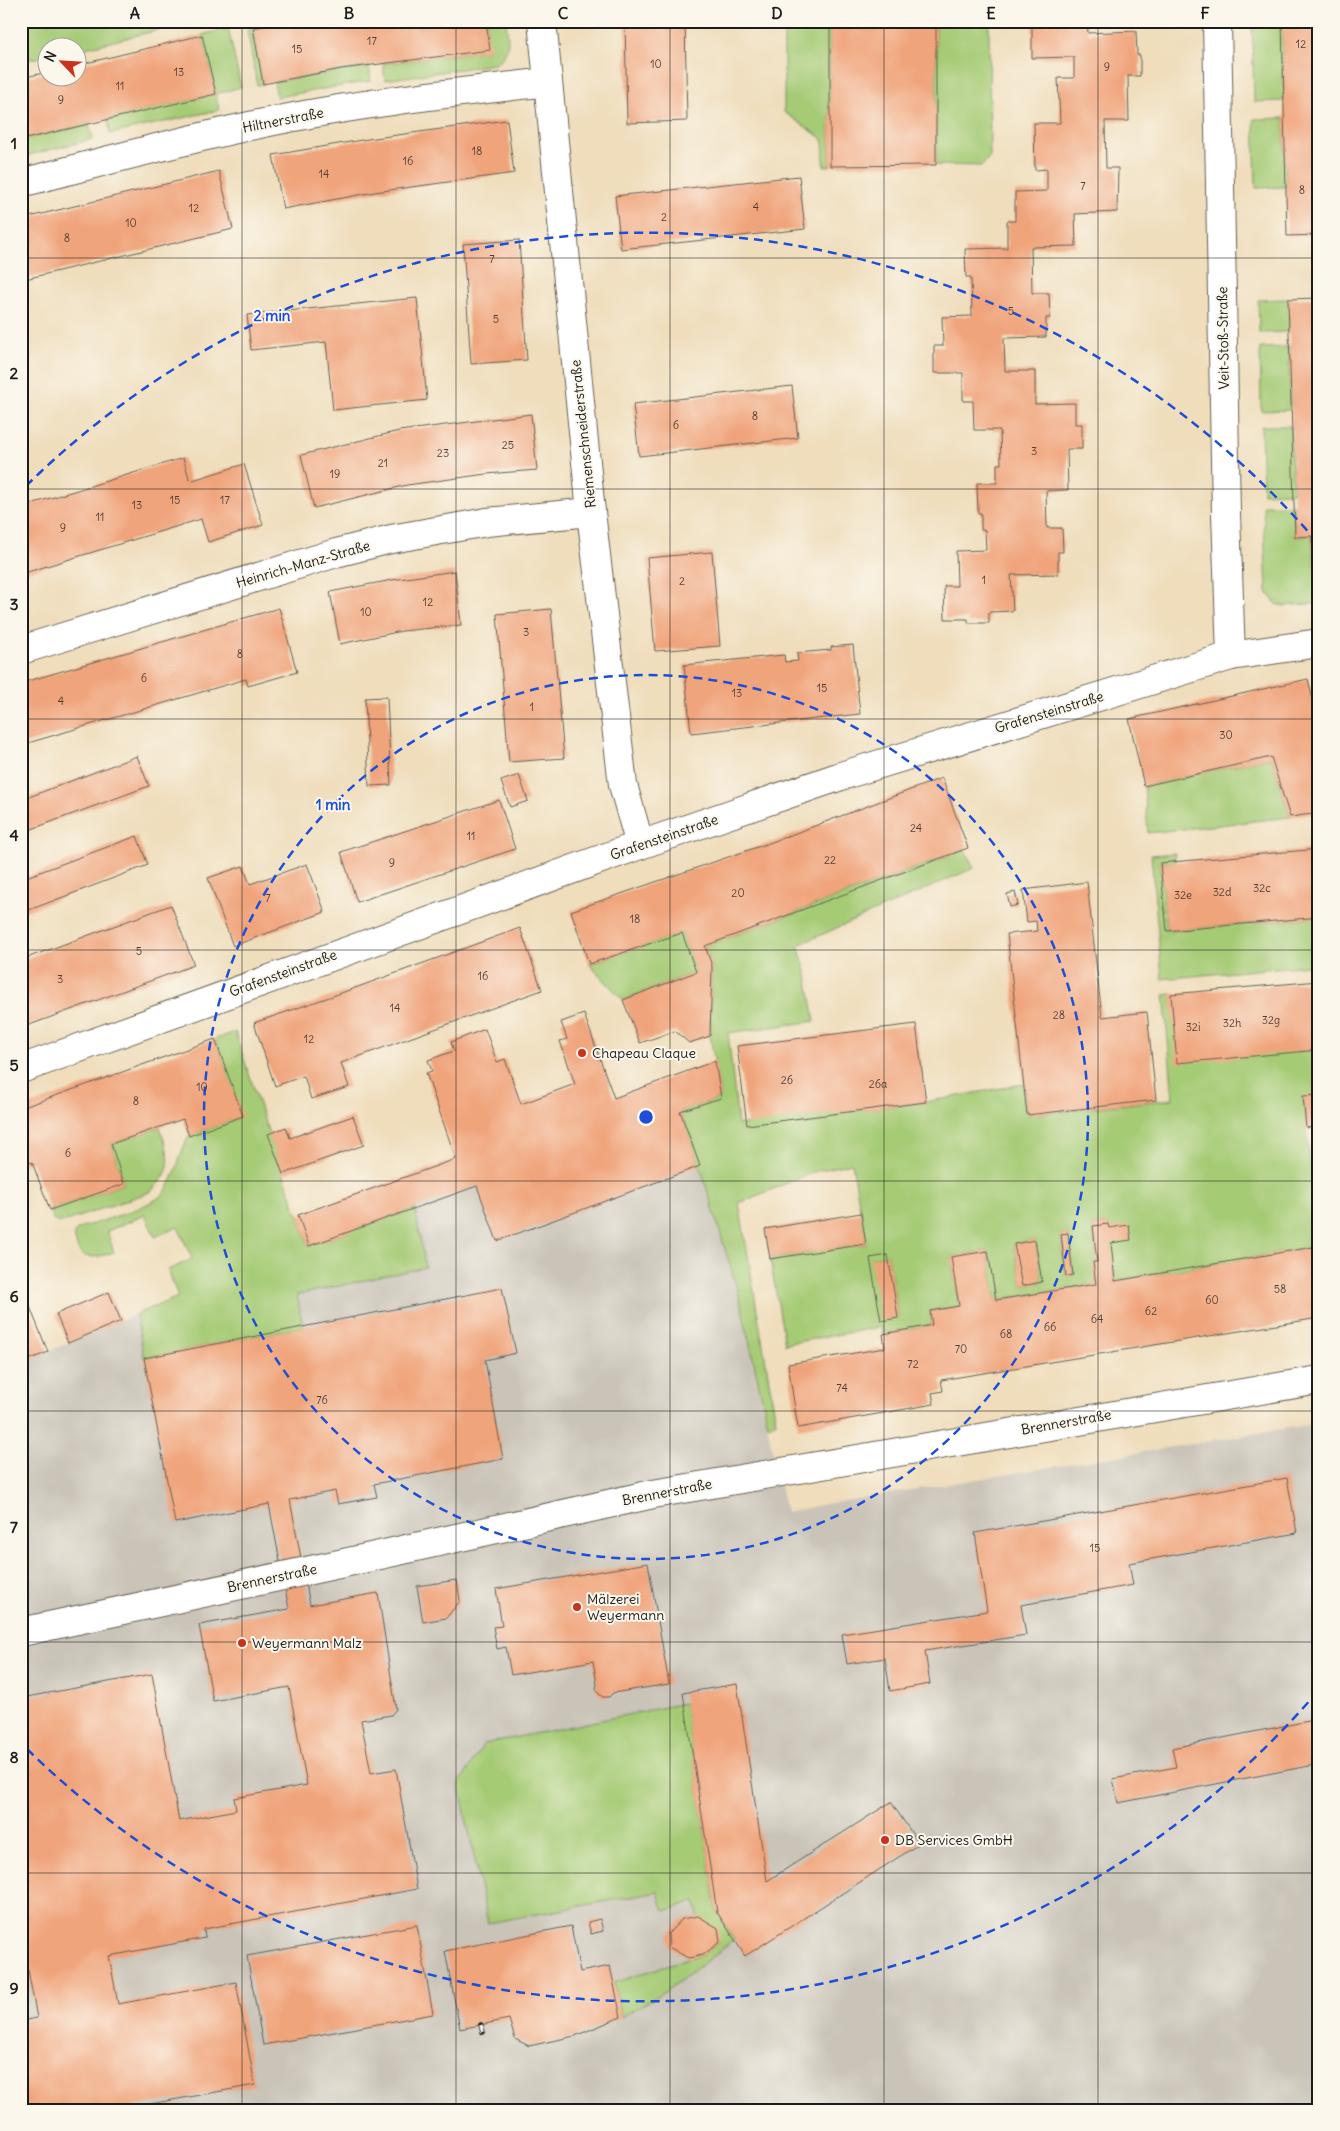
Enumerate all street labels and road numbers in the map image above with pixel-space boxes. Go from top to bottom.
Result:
street label: Hiltnerstraße [241,103,325,137]
street label: Veit-Stoß-Straße [1213,286,1233,390]
street label: Riemenschneiderstraße [566,359,600,509]
street label: Heinrich-Manz-Straße [234,536,372,592]
street label: Grafensteinstraße [992,687,1106,737]
street label: Grafensteinstraße [608,810,720,864]
street label: Grafensteinstraße [227,945,339,1001]
street label: Brennerstraße [1019,1405,1113,1439]
street label: Brennerstraße [620,1474,714,1510]
street label: Brennerstraße [225,1560,319,1596]

